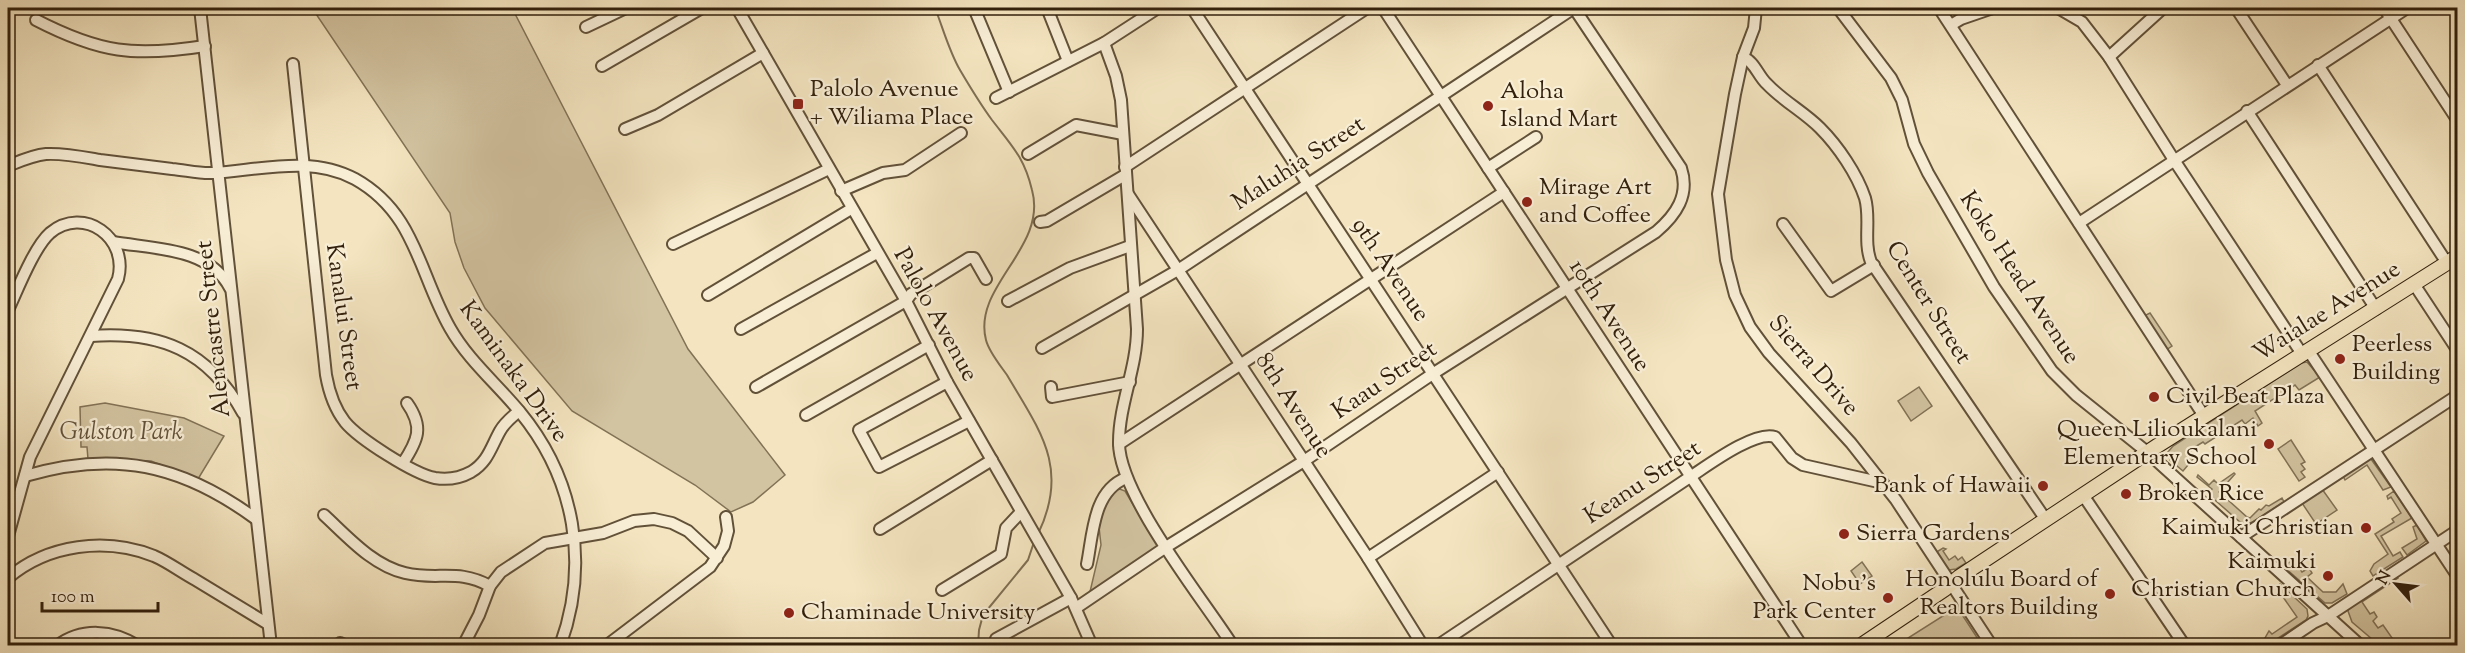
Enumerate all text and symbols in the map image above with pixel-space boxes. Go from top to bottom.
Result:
place label: Palolo Avenue + Wiliama Place [810,73,973,135]
place label: Aloha Island Mart [1500,75,1618,137]
marker: Palolo Avenue + Wiliama Place [791,97,805,111]
marker: Aloha Island Mart [1481,99,1495,113]
street label: Maluhia Street [1226,108,1372,220]
place label: Mirage Art and Coffee [1539,171,1652,233]
street label: Koko Head Avenue [1950,185,2088,371]
marker: Mirage Art and Coffee [1520,195,1534,209]
street label: 9th Avenue [1343,211,1437,329]
street label: Center Street [1877,235,1979,371]
street label: Alencastre Street [188,239,240,419]
street label: Kanalui Street [316,241,370,393]
street label: Palolo Avenue [884,242,986,388]
street label: 10th Avenue [1560,253,1658,379]
street label: Waialae Avenue [2247,253,2407,371]
street label: Kaminaka Drive [450,294,576,450]
street label: Sierra Drive [1759,308,1867,424]
place label: Peerless Building [2352,328,2441,390]
street label: Kaau Street [1326,333,1444,429]
street label: 8th Avenue [1246,347,1340,465]
marker: Peerless Building [2333,352,2347,366]
place label: Civil Beat Plaza [2166,380,2325,414]
marker: Civil Beat Plaza [2147,390,2161,404]
place label: Queen Lilioukalani Elementary School [2057,413,2257,475]
park label: Gulston Park [59,416,183,450]
street label: Keanu Street [1578,432,1708,534]
marker: Queen Lilioukalani Elementary School [2262,437,2276,451]
place label: Bank of Hawaii [1874,469,2031,503]
place label: Broken Rice [2138,477,2264,511]
marker: Bank of Hawaii [2036,479,2050,493]
marker: Broken Rice [2119,487,2133,501]
place label: Kaimuki Christian [2162,511,2354,545]
place label: Sierra Gardens [1856,517,2010,551]
marker: Kaimuki Christian [2359,521,2373,535]
marker: Sierra Gardens [1837,527,1851,541]
place label: Kaimuki Christian Church [2131,545,2316,607]
north arrow [2366,554,2426,614]
place label: Honolulu Board of Realtors Building [1905,563,2100,625]
place label: Nobu's Park Center [1753,567,1876,629]
text: N [2372,567,2398,589]
marker: Kaimuki Christian Church [2321,569,2335,583]
scale bar [42,575,158,613]
text: 100 m [51,585,95,611]
marker: Honolulu Board of Realtors Building [2103,587,2117,601]
marker: Nobu's Park Center [1881,591,1895,605]
place label: Chaminade University [801,596,1036,630]
marker: Chaminade University [782,606,796,620]

